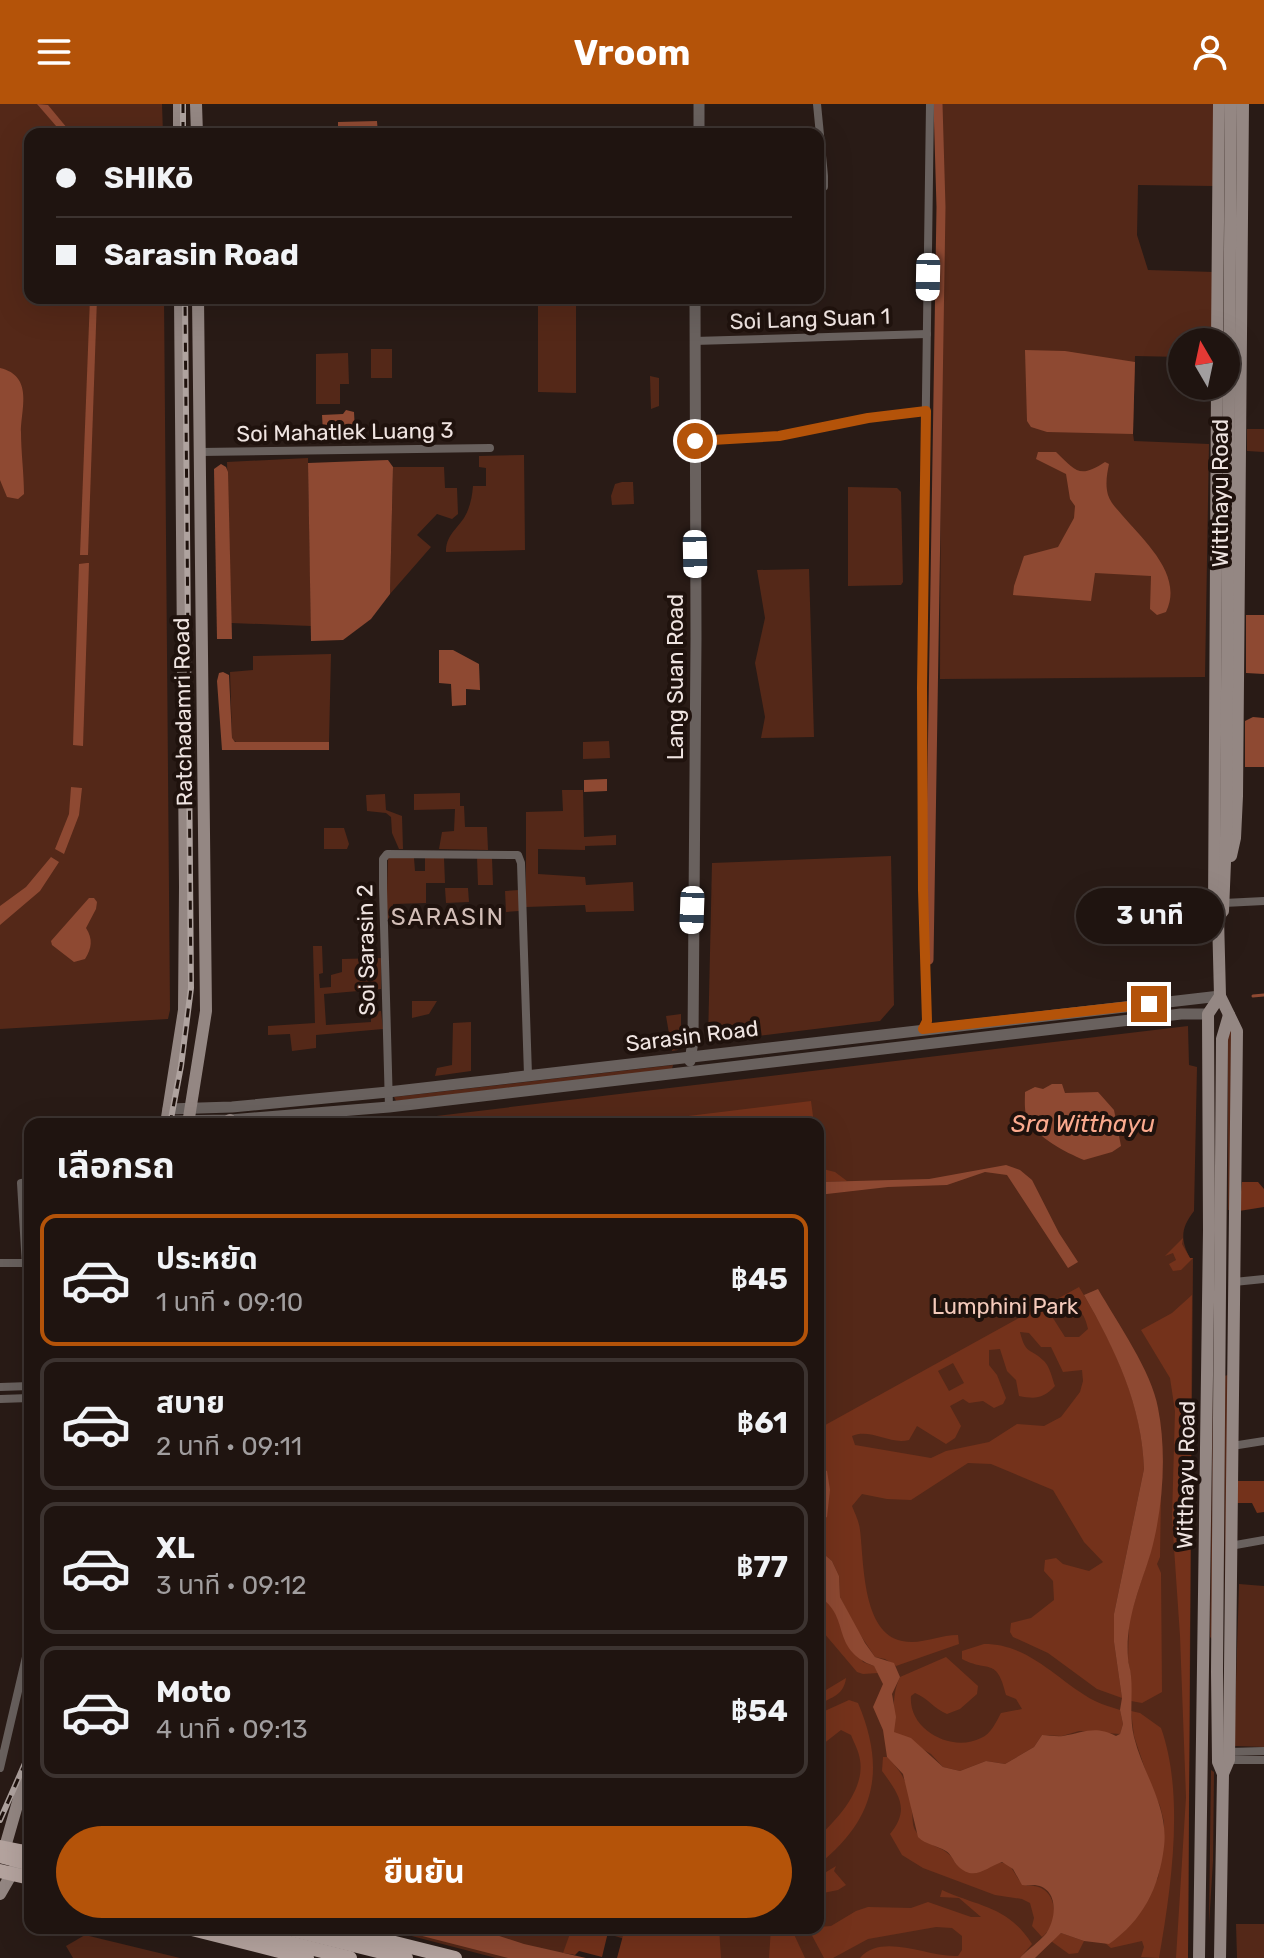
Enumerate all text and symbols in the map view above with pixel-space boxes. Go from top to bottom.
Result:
icon: menu [32,30,76,74]
icon: person [1188,30,1232,74]
text: Vroom [574,31,690,74]
text: SHIKō [104,160,193,196]
text: Sarasin Road [104,237,299,273]
car [916,253,940,301]
street label: Soi Lang Suan 1 [729,303,891,335]
north arrow [1168,328,1240,400]
map controls [1168,328,1240,400]
street label: Soi Mahatlek Luang 3 [236,417,454,447]
street label: Witthayu Road [1207,419,1234,567]
route start [677,423,713,459]
car [683,530,707,578]
street label: Lang Suan Road [662,594,689,760]
street label: Ratchadamri Road [168,617,198,807]
street label: Soi Sarasin 2 [351,884,381,1016]
car [679,886,705,934]
callout: 3 นาที [1075,888,1223,944]
text: 3 นาที [1116,900,1184,931]
district label: SARASIN [391,903,505,931]
route end [1131,986,1167,1022]
street label: Sarasin Road [624,1014,760,1058]
water label: Sra Witthayu [1011,1110,1155,1138]
text: เลือกรถ [56,1144,175,1187]
text: ประหยัด [156,1241,258,1277]
icon: car [60,1244,132,1316]
text: ฿45 [731,1261,788,1297]
text: 1 นาที · 09:10 [156,1287,303,1318]
park label: Lumphini Park [932,1293,1079,1320]
text: สบาย [156,1385,225,1421]
icon: car [60,1388,132,1460]
street label: Witthayu Road [1171,1401,1201,1549]
text: ฿61 [737,1405,788,1441]
text: 2 นาที · 09:11 [156,1431,302,1462]
text: XL [156,1530,195,1566]
icon: car [60,1532,132,1604]
text: ฿77 [736,1549,788,1585]
text: 3 นาที · 09:12 [156,1570,307,1601]
text: Moto [156,1674,231,1710]
icon: car [60,1676,132,1748]
text: ฿54 [731,1693,788,1729]
text: 4 นาที · 09:13 [156,1714,308,1745]
button: ยืนยัน [56,1826,792,1918]

